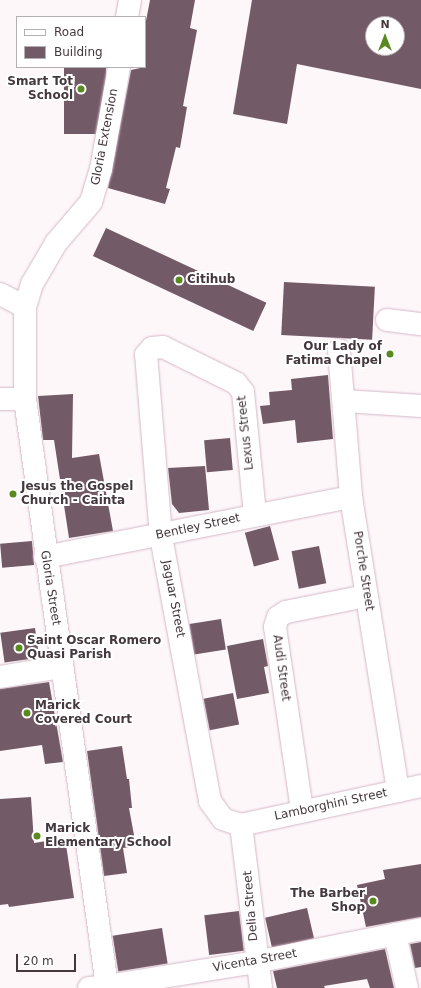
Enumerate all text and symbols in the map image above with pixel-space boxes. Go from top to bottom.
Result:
legend [16,16,146,68]
north arrow [365,16,405,56]
text: N [380,18,390,31]
text: Road [54,25,84,39]
text: Building [54,45,103,59]
place label: Smart Tot School [7,75,73,103]
marker: Smart Tot School [76,84,86,94]
street label: Gloria Extension [89,87,121,187]
place label: Citihub [187,273,235,287]
marker: Citihub [174,275,184,285]
place label: Our Lady of Fatima Chapel [285,340,382,368]
marker: Our Lady of Fatima Chapel [385,349,395,359]
street label: Lexus Street [235,395,257,471]
place label: Jesus the Gospel Church - Cainta [21,480,133,508]
marker: Jesus the Gospel Church - Cainta [8,489,18,499]
street label: Bentley Street [154,511,242,543]
street label: Porche Street [350,530,376,612]
street label: Gloria Street [37,549,63,627]
street label: Jaguar Street [158,559,188,639]
place label: Saint Oscar Romero Quasi Parish [27,634,161,662]
street label: Audi Street [269,634,293,702]
marker: Saint Oscar Romero Quasi Parish [14,643,24,653]
place label: Marick Covered Court [35,699,132,727]
marker: Marick Covered Court [22,708,32,718]
street label: Lamborghini Street [273,786,389,824]
place label: Marick Elementary School [45,822,171,850]
marker: Marick Elementary School [32,831,42,841]
street label: Delia Street [241,870,261,942]
place label: The Barber Shop [290,887,365,915]
marker: The Barber Shop [368,896,378,906]
scale bar [18,946,78,972]
street label: Vicenta Street [212,947,298,975]
text: 20 m [23,954,54,968]

